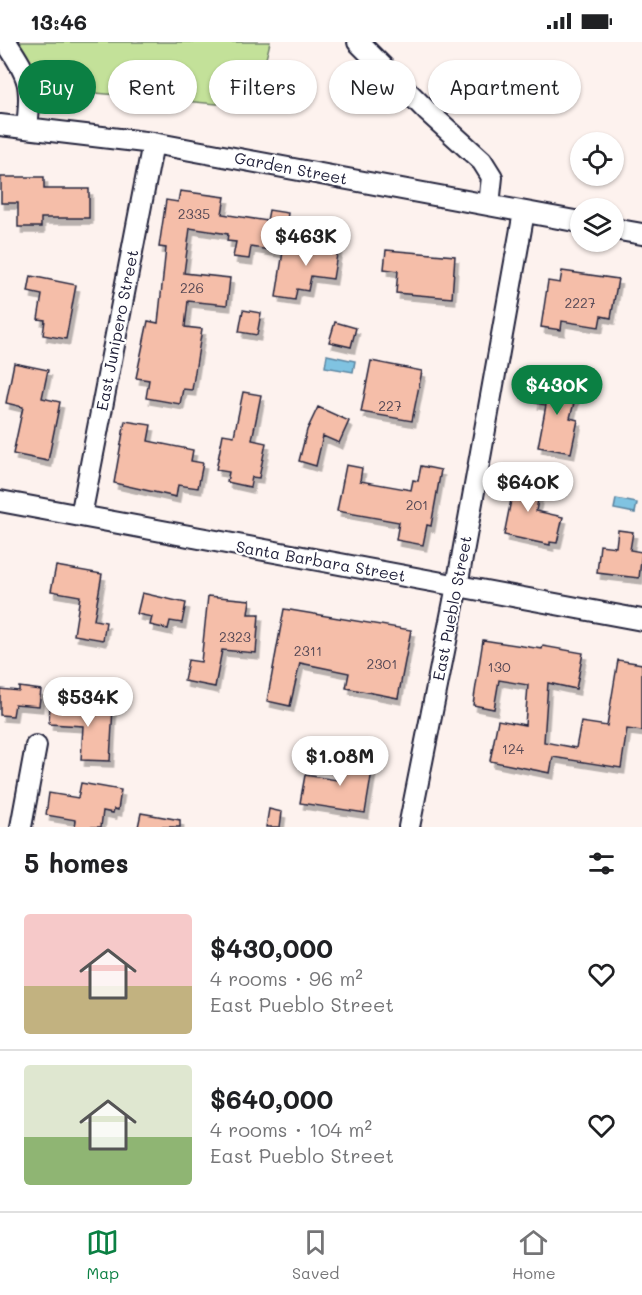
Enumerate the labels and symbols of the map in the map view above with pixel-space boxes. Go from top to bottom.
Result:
street label: Garden Street [233,146,349,189]
house number: 2335 [178,204,210,223]
pin: $463K [264,216,348,267]
street label: East Junipero Street [91,248,142,412]
house number: 226 [180,278,204,297]
house number: 2227 [564,293,596,312]
pin: $430K [515,365,599,416]
house number: 227 [378,396,402,415]
pin: $640K [486,462,570,513]
house number: 201 [406,495,428,514]
street label: East Pueblo Street [427,534,476,682]
street label: Santa Barbara Street [235,535,408,586]
house number: 2323 [219,627,251,646]
house number: 2311 [294,641,322,660]
house number: 2301 [367,654,397,673]
house number: 130 [487,657,511,676]
pin: $534K [46,677,130,728]
pin: $1.08M [291,736,389,787]
house number: 124 [502,739,525,758]

